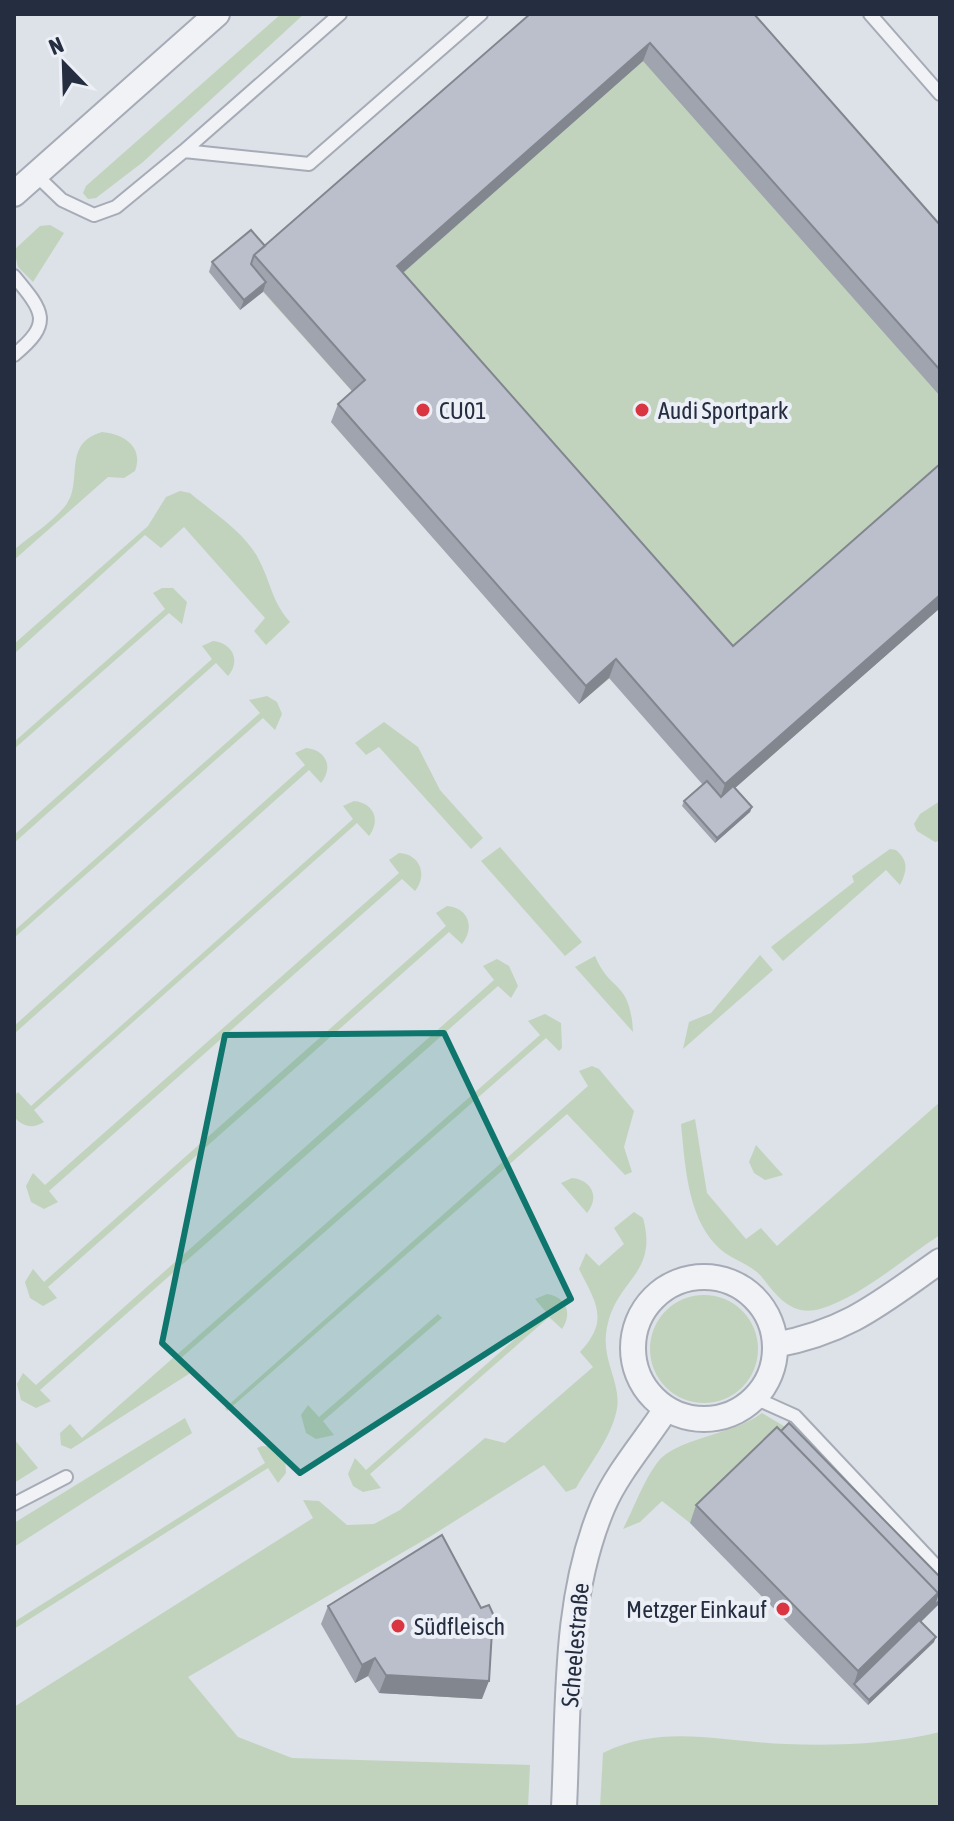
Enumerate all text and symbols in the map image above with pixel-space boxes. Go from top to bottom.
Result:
north arrow [24,24,104,104]
text: N [45,31,67,60]
place label: CU01 [439,397,487,424]
place label: Audi Sportpark [658,397,789,424]
marker: CU01 [414,401,432,419]
marker: Audi Sportpark [633,401,651,419]
street label: Scheelestraße [556,1582,594,1708]
place label: Metzger Einkauf [626,1596,767,1623]
marker: Metzger Einkauf [774,1600,792,1618]
place label: Südfleisch [414,1613,505,1640]
marker: Südfleisch [389,1617,407,1635]

